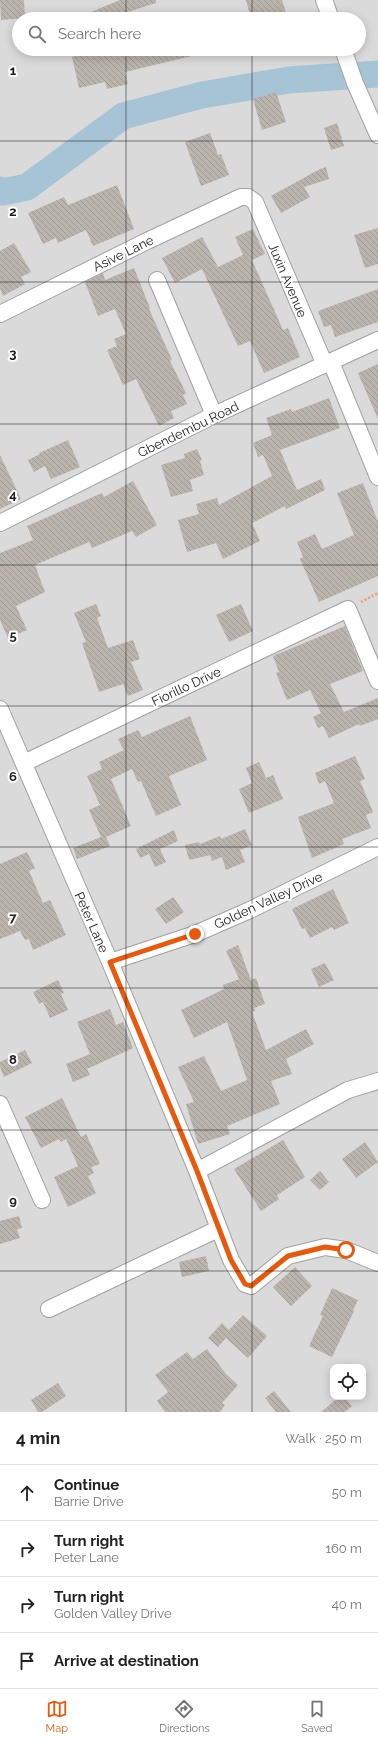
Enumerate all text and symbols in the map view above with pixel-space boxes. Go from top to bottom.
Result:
search box [12,12,366,56]
icon: search [26,23,48,45]
text: Search here [58,25,141,43]
text: 1 [10,63,17,78]
text: 2 [9,204,17,219]
street label: Asive Lane [91,232,156,275]
street label: Juxin Avenue [265,241,310,320]
text: 3 [9,346,17,361]
street label: Gbendembu Road [135,398,241,460]
text: 4 [9,487,17,502]
text: 5 [9,628,17,643]
street label: Fiorillo Drive [149,664,224,709]
text: 6 [9,769,17,784]
street label: Golden Valley Drive [212,869,325,932]
street label: Peter Lane [72,890,112,955]
text: 7 [9,910,17,925]
route end [186,925,204,943]
text: 8 [9,1052,17,1067]
text: 9 [9,1193,17,1208]
route start [337,1241,355,1259]
map controls [330,1364,366,1400]
button: locate [330,1364,366,1400]
text: 4 min [16,1428,60,1448]
text: Walk · 250 m [285,1431,362,1446]
text: Continue [54,1476,119,1494]
icon: ahead [16,1482,38,1504]
text: 50 m [332,1485,362,1500]
text: Barrie Drive [54,1494,124,1509]
text: Turn right [54,1532,124,1550]
icon: right [16,1538,38,1560]
text: 160 m [325,1541,362,1556]
text: Peter Lane [54,1550,119,1565]
text: Turn right [54,1588,124,1606]
icon: right [16,1594,38,1616]
text: 40 m [332,1597,362,1612]
text: Golden Valley Drive [54,1606,172,1621]
icon: arrive [16,1650,38,1672]
text: Arrive at destination [54,1652,199,1670]
tab: Map [46,1698,68,1735]
tab: Directions [159,1698,210,1735]
tab: Saved [301,1698,332,1735]

